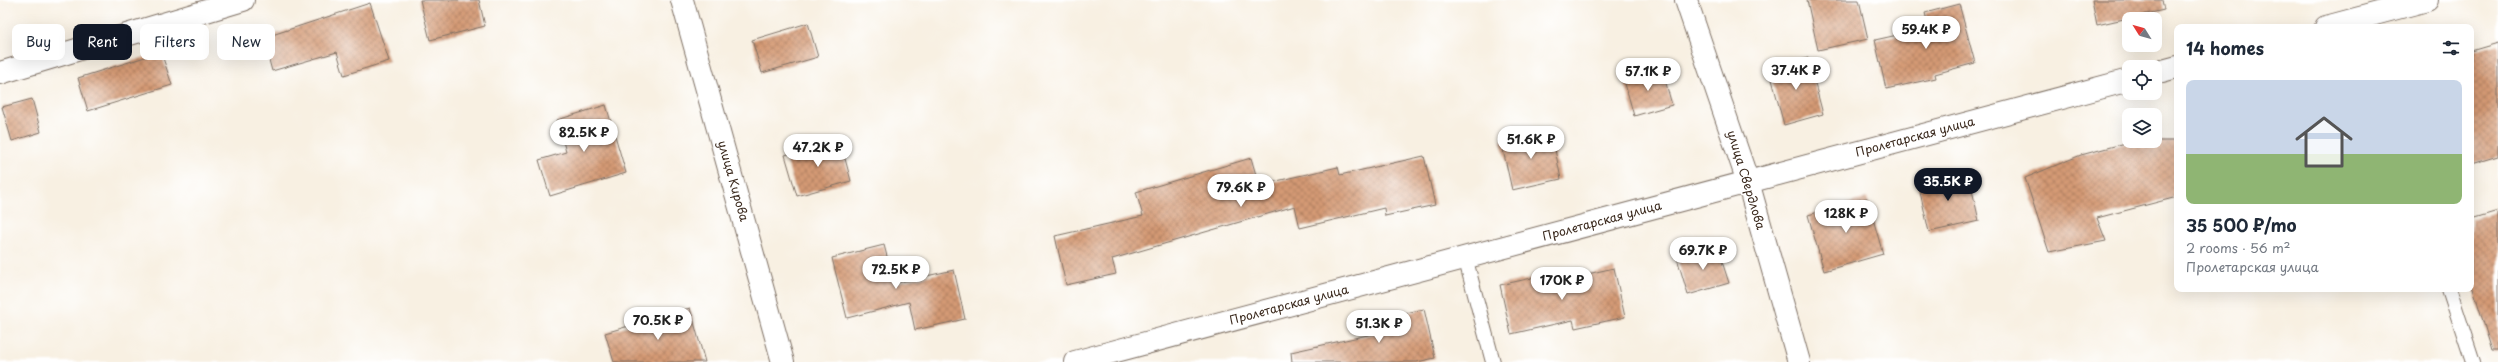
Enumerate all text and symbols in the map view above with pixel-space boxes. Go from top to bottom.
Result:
north arrow [2122,12,2162,52]
map controls [2122,12,2162,148]
pin: 59.4K ₽ [1889,16,1963,50]
text: 59.4K ₽ [1901,19,1951,38]
chip: Buy [12,24,65,60]
chip: Rent [73,24,132,60]
chip: Filters [140,24,209,60]
chip: New [217,24,275,60]
text: 14 homes [2186,35,2264,61]
icon: filters [2440,37,2462,59]
pin: 37.4K ₽ [1759,57,1833,91]
pin: 57.1K ₽ [1611,58,1685,92]
text: 37.4K ₽ [1771,60,1821,79]
button: locate [2122,60,2162,100]
text: 57.1K ₽ [1625,61,1671,80]
icon: home [2288,106,2360,178]
button: layers [2122,108,2162,148]
street label: Пролетарская улица [1853,111,1977,161]
pin: 82.5K ₽ [547,119,621,153]
text: 82.5K ₽ [559,122,609,141]
pin: 51.6K ₽ [1494,126,1568,160]
street label: улица Свердлова [1723,128,1771,232]
text: 51.6K ₽ [1506,129,1556,148]
pin: 47.2K ₽ [781,134,855,168]
text: 47.2K ₽ [792,137,844,156]
street label: улица Кирова [714,138,754,224]
pin: 35.5K ₽ [1911,168,1985,202]
text: 35.5K ₽ [1923,171,1973,190]
pin: 79.6K ₽ [1204,174,1278,208]
text: 79.6K ₽ [1216,177,1266,196]
street label: Пролетарская улица [1540,195,1664,245]
pin: 128K ₽ [1813,200,1879,234]
text: 128K ₽ [1824,203,1868,222]
text: 35 500 ₽/mo [2186,212,2297,238]
pin: 69.7K ₽ [1666,237,1740,271]
text: 2 rooms · 56 m² [2186,238,2290,257]
text: 69.7K ₽ [1679,240,1727,259]
pin: 72.5K ₽ [859,256,933,290]
text: Пролетарская улица [2186,257,2319,276]
text: 72.5K ₽ [871,259,921,278]
pin: 170K ₽ [1529,267,1595,301]
text: 170K ₽ [1540,270,1584,289]
street label: Пролетарская улица [1227,279,1351,329]
pin: 70.5K ₽ [621,307,695,341]
text: 70.5K ₽ [633,310,683,329]
pin: 51.3K ₽ [1342,310,1416,344]
text: 51.3K ₽ [1355,313,1403,332]

